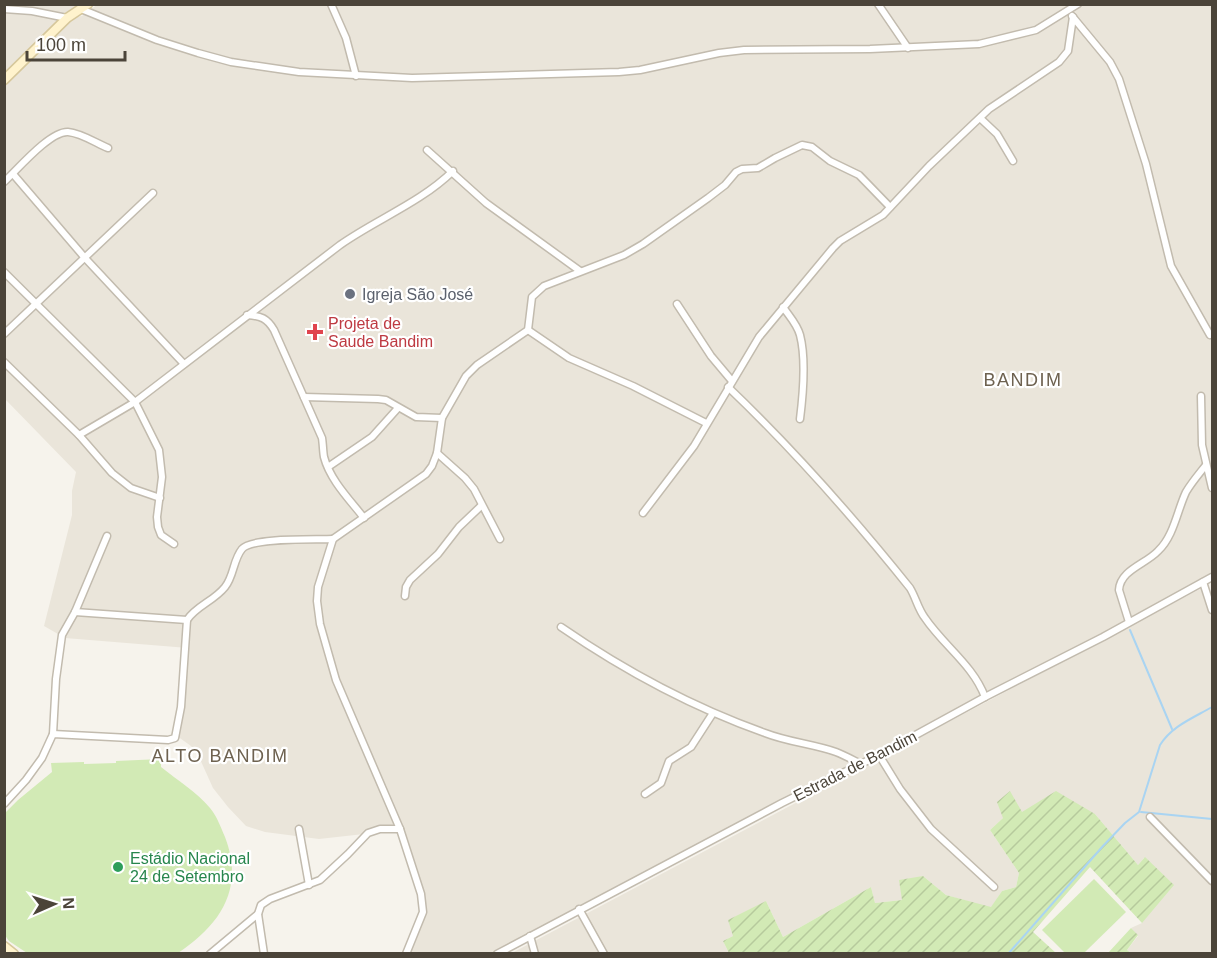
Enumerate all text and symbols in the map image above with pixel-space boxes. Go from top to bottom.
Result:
scale bar [27,24,124,62]
text: 100 m [36,35,86,55]
place label: Igreja São José [362,286,473,303]
marker: Igreja São José [343,287,357,301]
place label: Projeta de Saude Bandim [328,315,433,350]
marker: Projeta de Saude Bandim [306,323,324,341]
district label: BANDIM [983,370,1063,390]
street label: Estrada de Bandim [791,728,919,804]
district label: ALTO BANDIM [152,746,288,766]
place label: Estádio Nacional 24 de Setembro [130,850,250,885]
marker: Estádio Nacional 24 de Setembro [111,860,125,874]
north arrow [24,874,84,934]
text: N [60,897,77,909]

